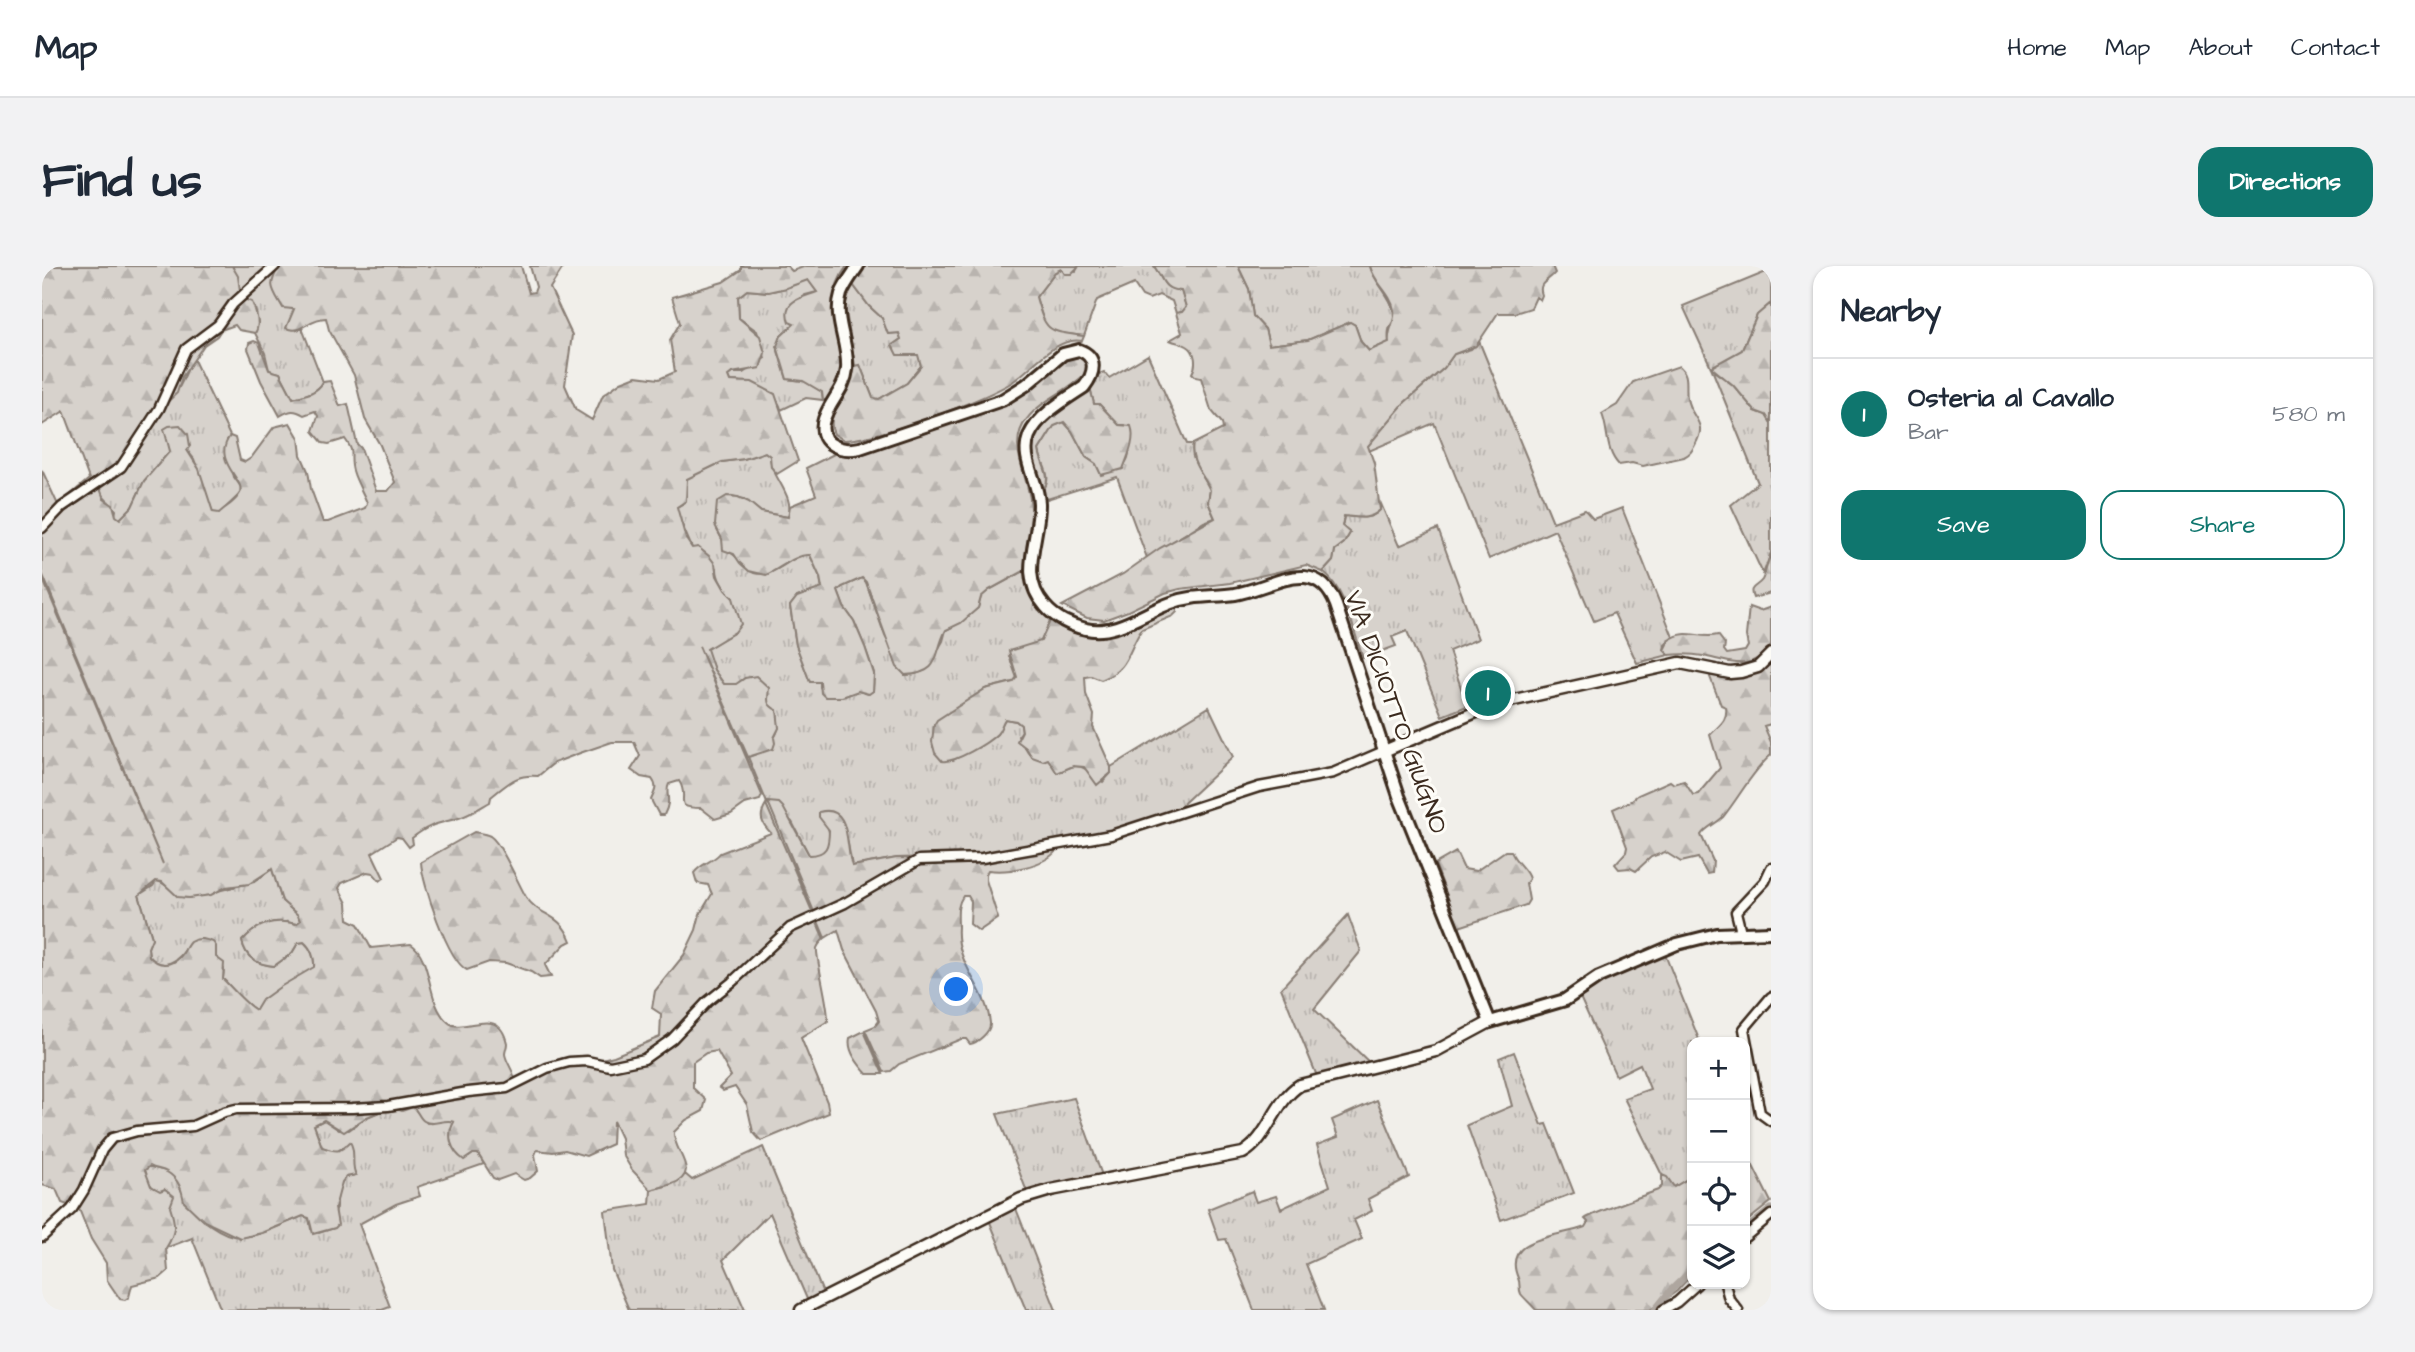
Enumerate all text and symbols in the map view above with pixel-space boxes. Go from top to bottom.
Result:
text: Map [35,25,97,71]
text: Home [2007,31,2067,65]
text: Map [2105,31,2150,65]
text: About [2188,31,2253,65]
text: Contact [2291,31,2380,65]
button: Directions [2198,147,2373,217]
text: Find us [42,148,202,216]
text: Nearby [1841,291,1941,333]
text: Osteria al Cavallo [1908,380,2114,416]
text: 1 [1863,398,1865,430]
text: 580 m [2272,398,2345,430]
text: Bar [1908,416,1949,448]
button: Save [1841,490,2086,560]
button: Share [2100,490,2345,560]
street label: VIA DICIOTTO GIUGNO [1335,585,1457,839]
pin: 1 [1465,667,1511,719]
your location [939,972,973,1006]
map controls [1687,1037,1750,1289]
button: + [1687,1037,1750,1100]
button: − [1687,1100,1750,1163]
button: locate [1687,1163,1750,1226]
button: layers [1687,1226,1750,1289]

